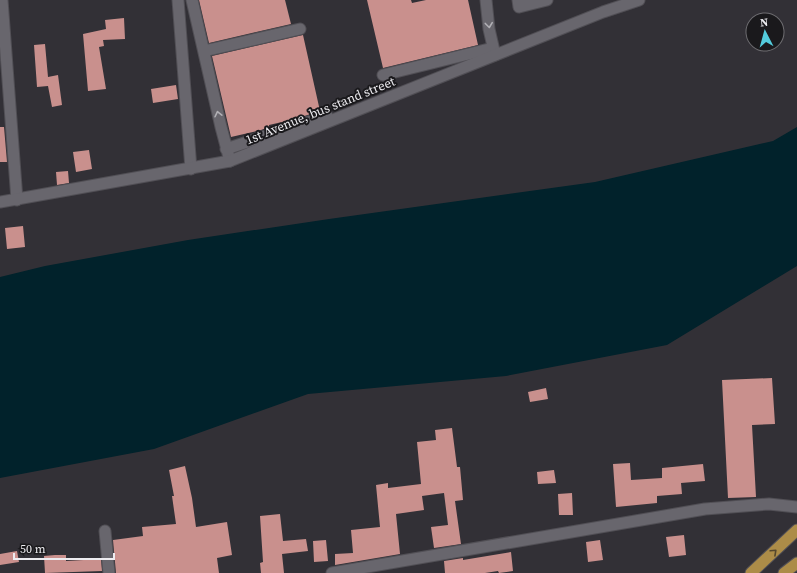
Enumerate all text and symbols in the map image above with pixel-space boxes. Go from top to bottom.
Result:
north arrow [745,12,785,52]
text: N [759,15,769,30]
one-way arrow [484,22,493,28]
street label: 1st Avenue, bus stand street [243,72,398,148]
one-way arrow [214,111,222,117]
scale bar [14,535,114,561]
text: 50 m [20,541,46,557]
one-way arrow [769,549,777,556]

